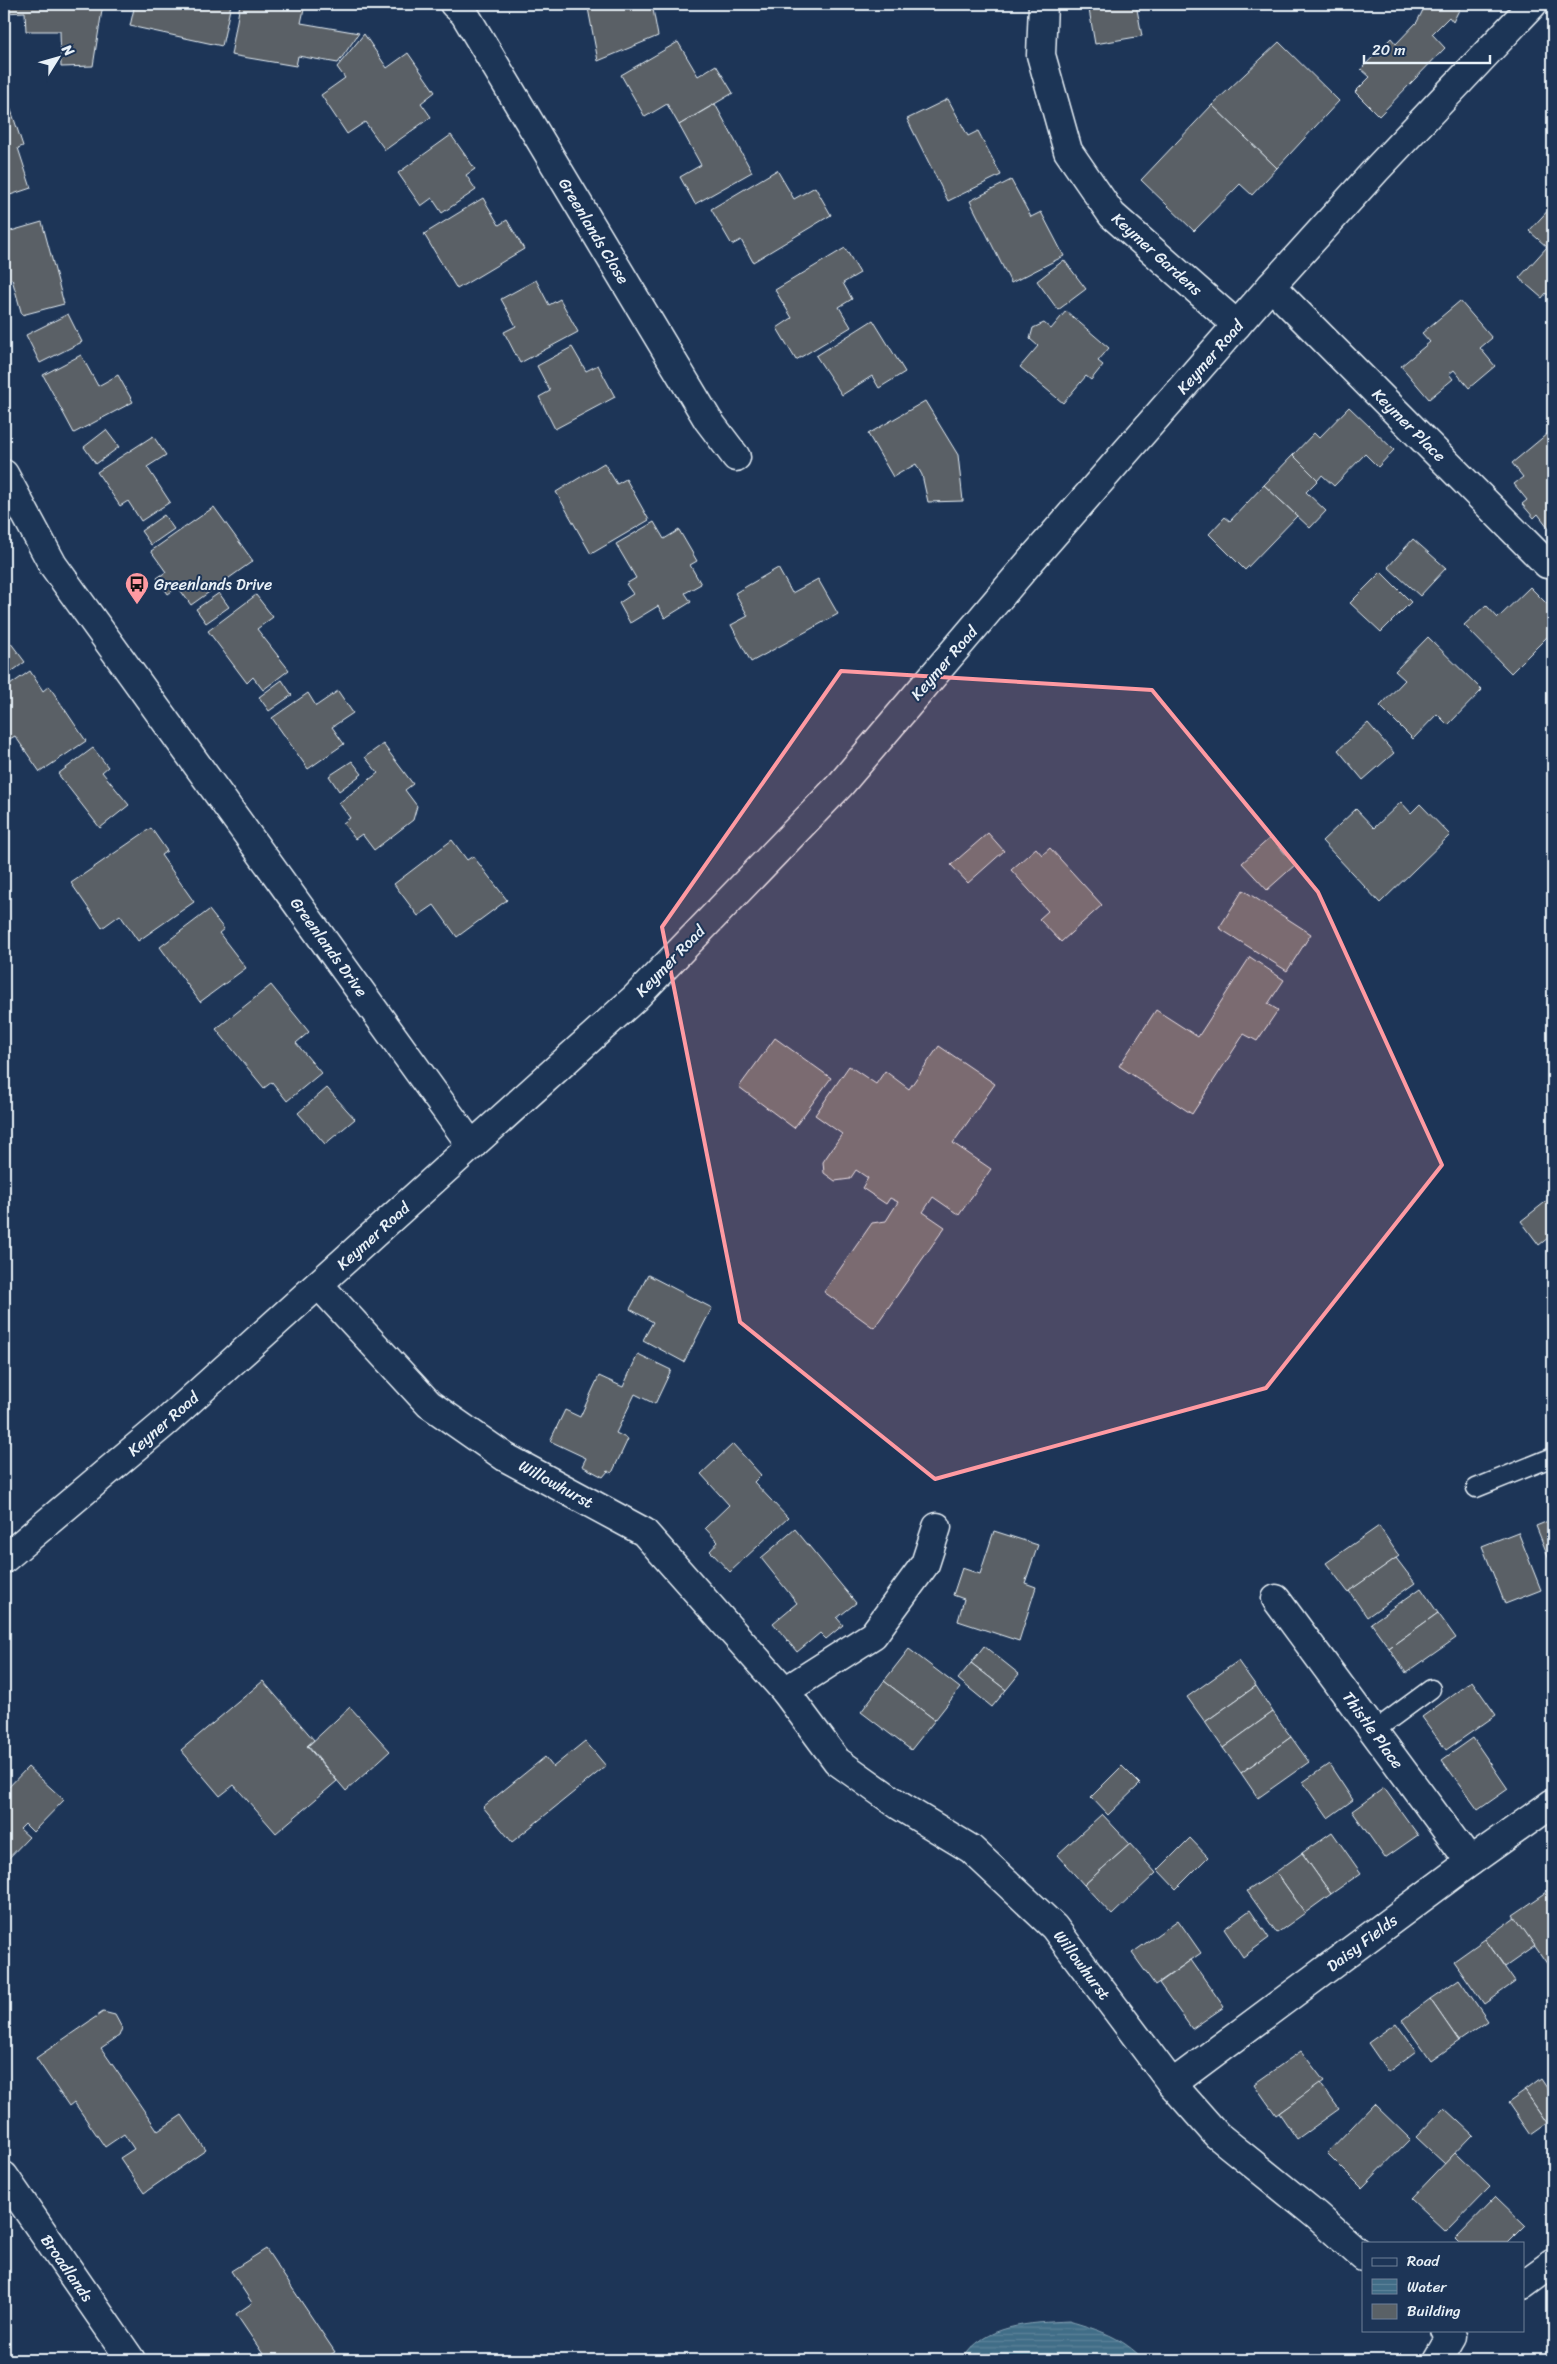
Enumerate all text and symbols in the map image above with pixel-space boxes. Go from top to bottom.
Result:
north arrow [32,32,82,82]
scale bar [1364,32,1491,64]
text: 20 m [1372,37,1406,63]
text: N [54,38,81,62]
street label: Greenlands Close [551,172,637,290]
street label: Keymer Gardens [1105,205,1210,304]
street label: Keymer Road [1169,312,1252,401]
street label: Keymer Place [1365,381,1453,469]
place label: Greenlands Drive [154,570,272,599]
bus stop icon: Greenlands Drive [124,571,150,605]
street label: Keymer Road [903,618,986,707]
street label: Greenlands Drive [283,891,375,1003]
street label: Keymer Road [628,917,713,1004]
street label: Keymer Road [329,1194,418,1277]
street label: Keyner Road [120,1383,207,1464]
street label: Willowhurst [513,1451,599,1517]
street label: Thistle Place [1335,1685,1411,1775]
street label: Daisy Fields [1320,1906,1405,1980]
street label: Willowhurst [1046,1923,1118,2007]
street label: Broadlands [33,2228,101,2308]
legend [1362,2242,1524,2332]
text: Road [1407,2248,1440,2274]
text: Water [1407,2274,1447,2300]
text: Building [1407,2298,1461,2324]

